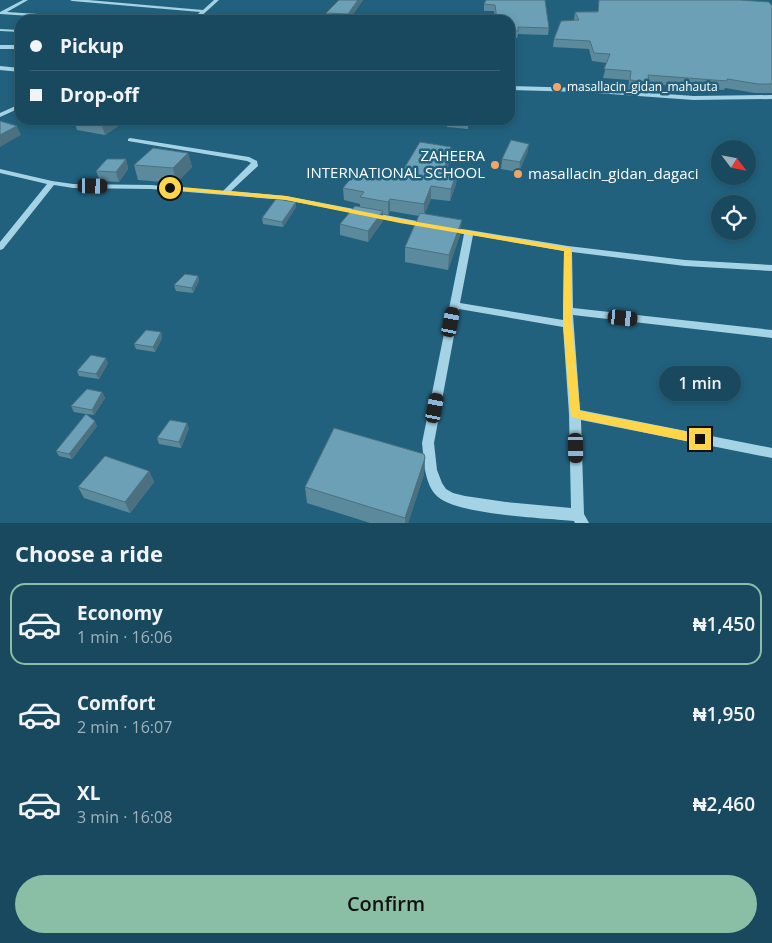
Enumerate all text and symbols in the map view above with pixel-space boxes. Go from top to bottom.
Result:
text: Pickup [60,33,124,59]
place label: masallacin_gidan_mahauta [567,78,718,95]
marker: masallacin_gidan_mahauta [551,81,563,93]
text: Drop-off [60,82,139,108]
north arrow [711,140,756,185]
map controls [711,140,756,240]
place label: ZAHEERA INTERNATIONAL SCHOOL [306,145,486,182]
marker: ZAHEERA INTERNATIONAL SCHOOL [489,159,501,171]
place label: masallacin_gidan_dagaci [528,163,699,183]
marker: masallacin_gidan_dagaci [512,168,524,180]
route start [159,177,181,199]
car [77,178,108,194]
button: locate [711,195,756,240]
car [440,306,461,338]
car [607,309,638,327]
callout: 1 min [659,366,741,402]
text: 1 min [678,372,722,394]
car [424,392,445,424]
route end [689,428,711,450]
car [568,433,583,463]
text: Choose a ride [15,538,163,568]
text: Economy [77,600,163,626]
icon: car [17,602,62,647]
text: ₦1,450 [693,611,755,637]
text: 1 min · 16:06 [77,626,172,648]
text: Comfort [77,690,156,716]
icon: car [17,692,62,737]
text: ₦1,950 [693,701,755,727]
text: 2 min · 16:07 [77,716,172,738]
text: XL [77,780,100,806]
icon: car [17,782,62,827]
text: ₦2,460 [693,791,755,817]
text: 3 min · 16:08 [77,806,172,828]
button: Confirm [15,875,757,933]

